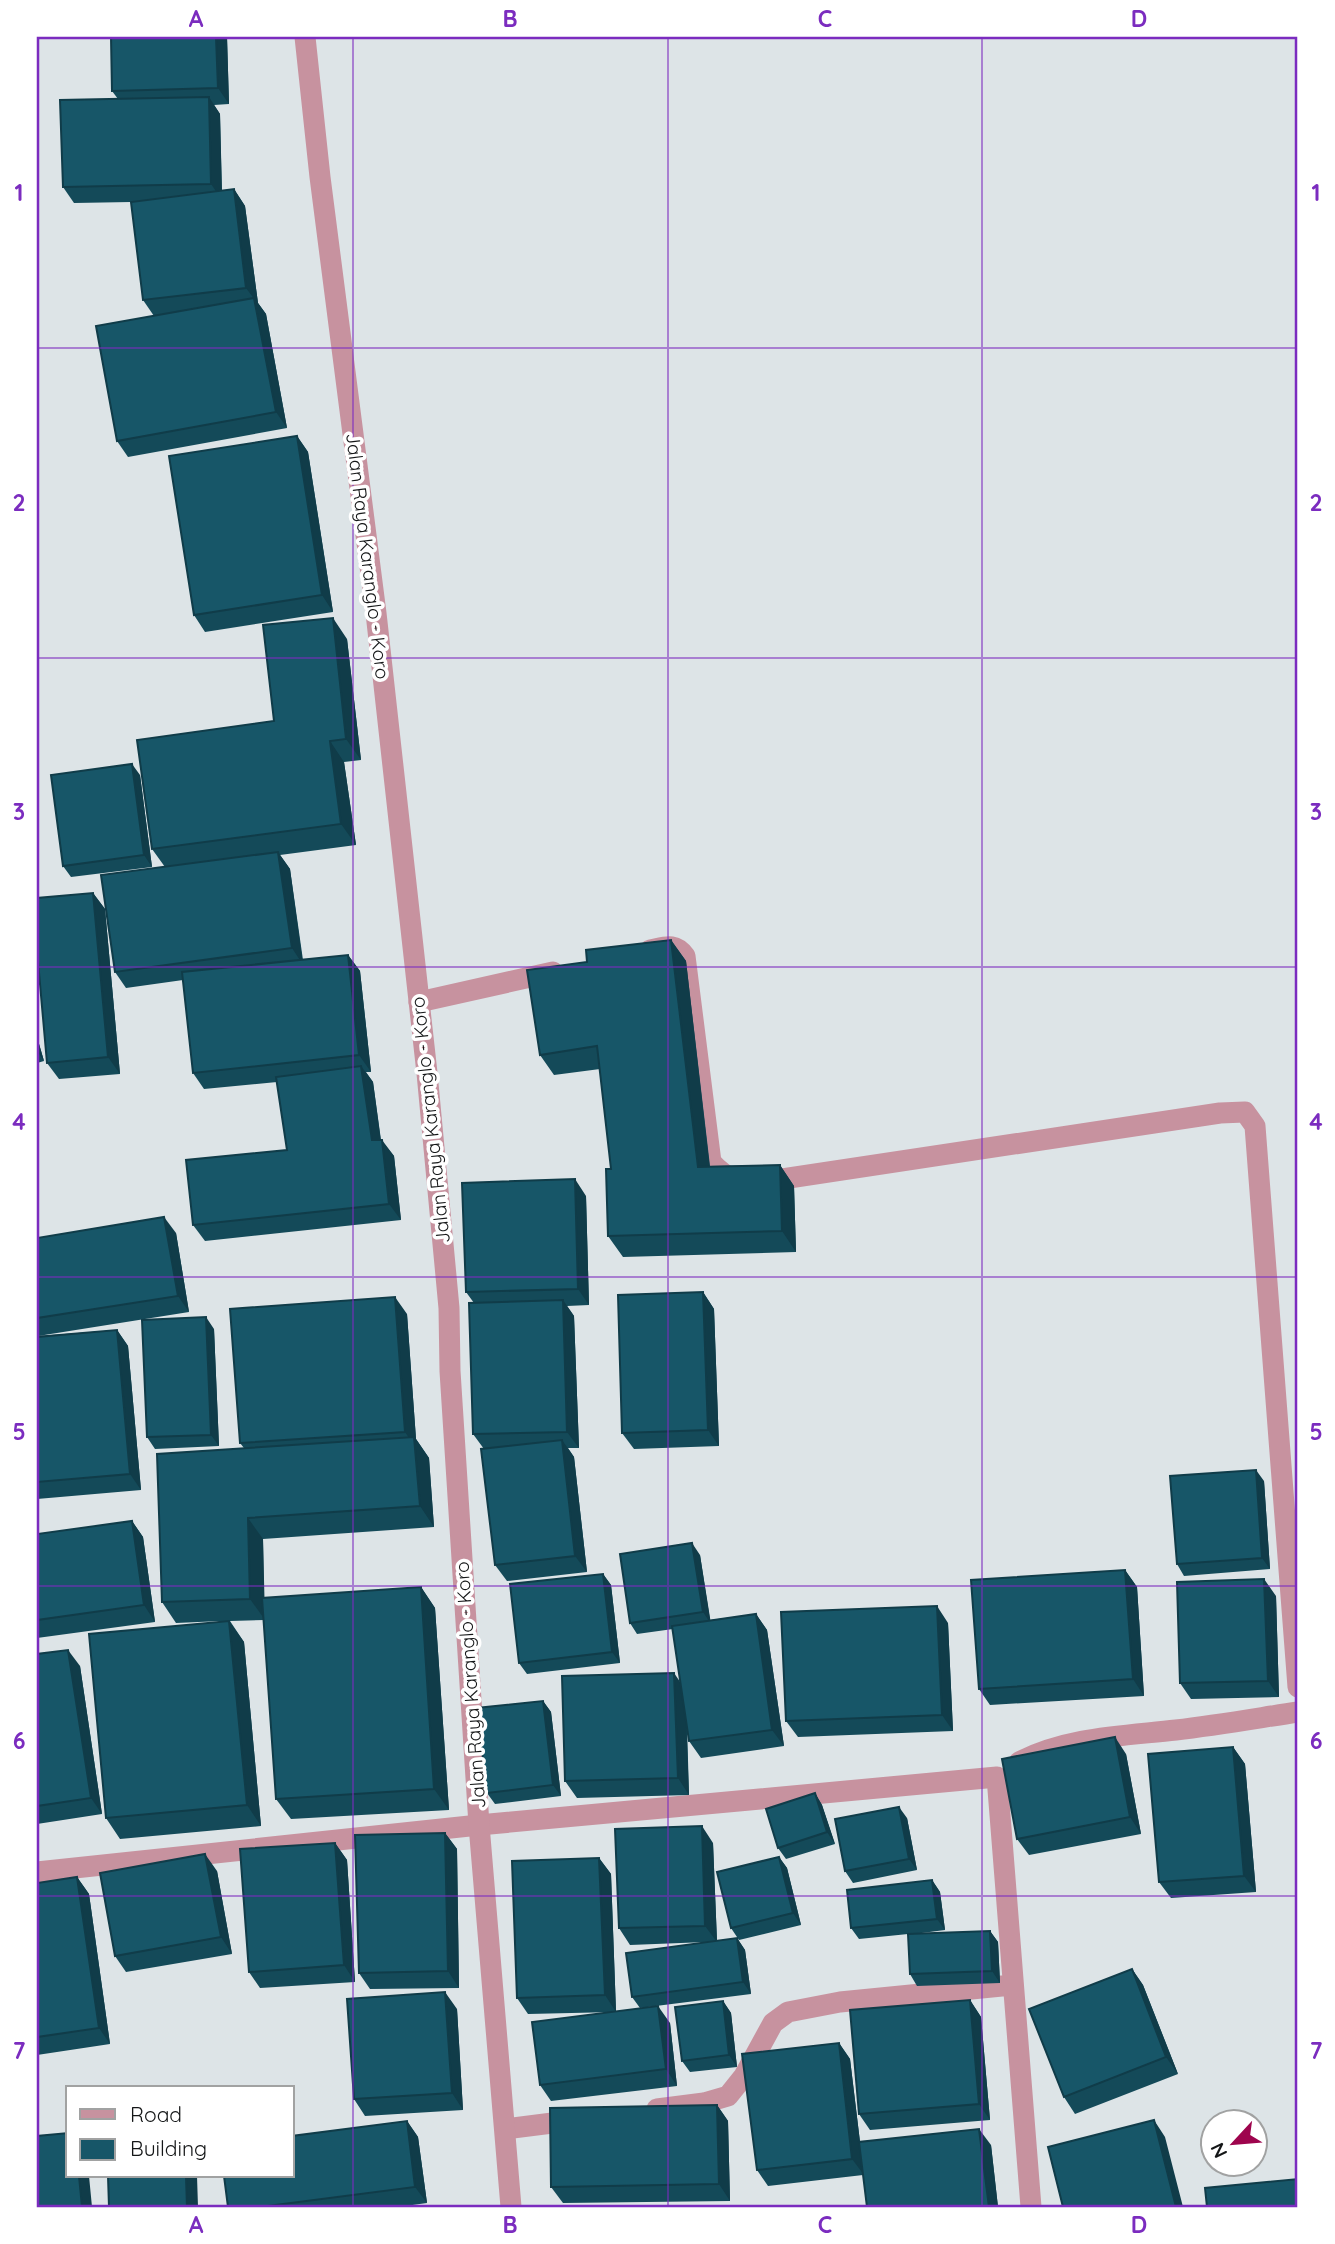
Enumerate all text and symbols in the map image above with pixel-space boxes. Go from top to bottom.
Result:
text: A [189,4,204,33]
text: B [502,4,518,33]
text: C [818,4,832,33]
text: D [1131,4,1147,33]
text: 1 [15,178,23,207]
text: 1 [1312,178,1320,207]
street label: Jalan Raya Karanglo - Koro [341,432,395,680]
text: 2 [12,488,26,517]
text: 2 [1309,488,1323,517]
text: 3 [13,797,25,826]
text: 3 [1310,797,1322,826]
street label: Jalan Raya Karanglo - Koro [405,996,455,1244]
text: 4 [12,1107,26,1136]
text: 4 [1309,1107,1323,1136]
text: 5 [12,1417,26,1446]
text: 5 [1309,1417,1323,1446]
street label: Jalan Raya Karanglo - Koro [449,1561,491,1809]
text: 6 [13,1726,25,1755]
text: 6 [1310,1726,1322,1755]
text: 7 [13,2036,26,2065]
text: 7 [1310,2036,1323,2065]
legend [66,2086,294,2178]
text: Road [130,2101,182,2127]
north arrow [1198,2108,1268,2178]
text: Building [130,2135,207,2161]
text: N [1205,2139,1233,2162]
text: A [189,2210,204,2239]
text: B [502,2210,518,2239]
text: C [818,2210,832,2239]
text: D [1131,2210,1147,2239]

